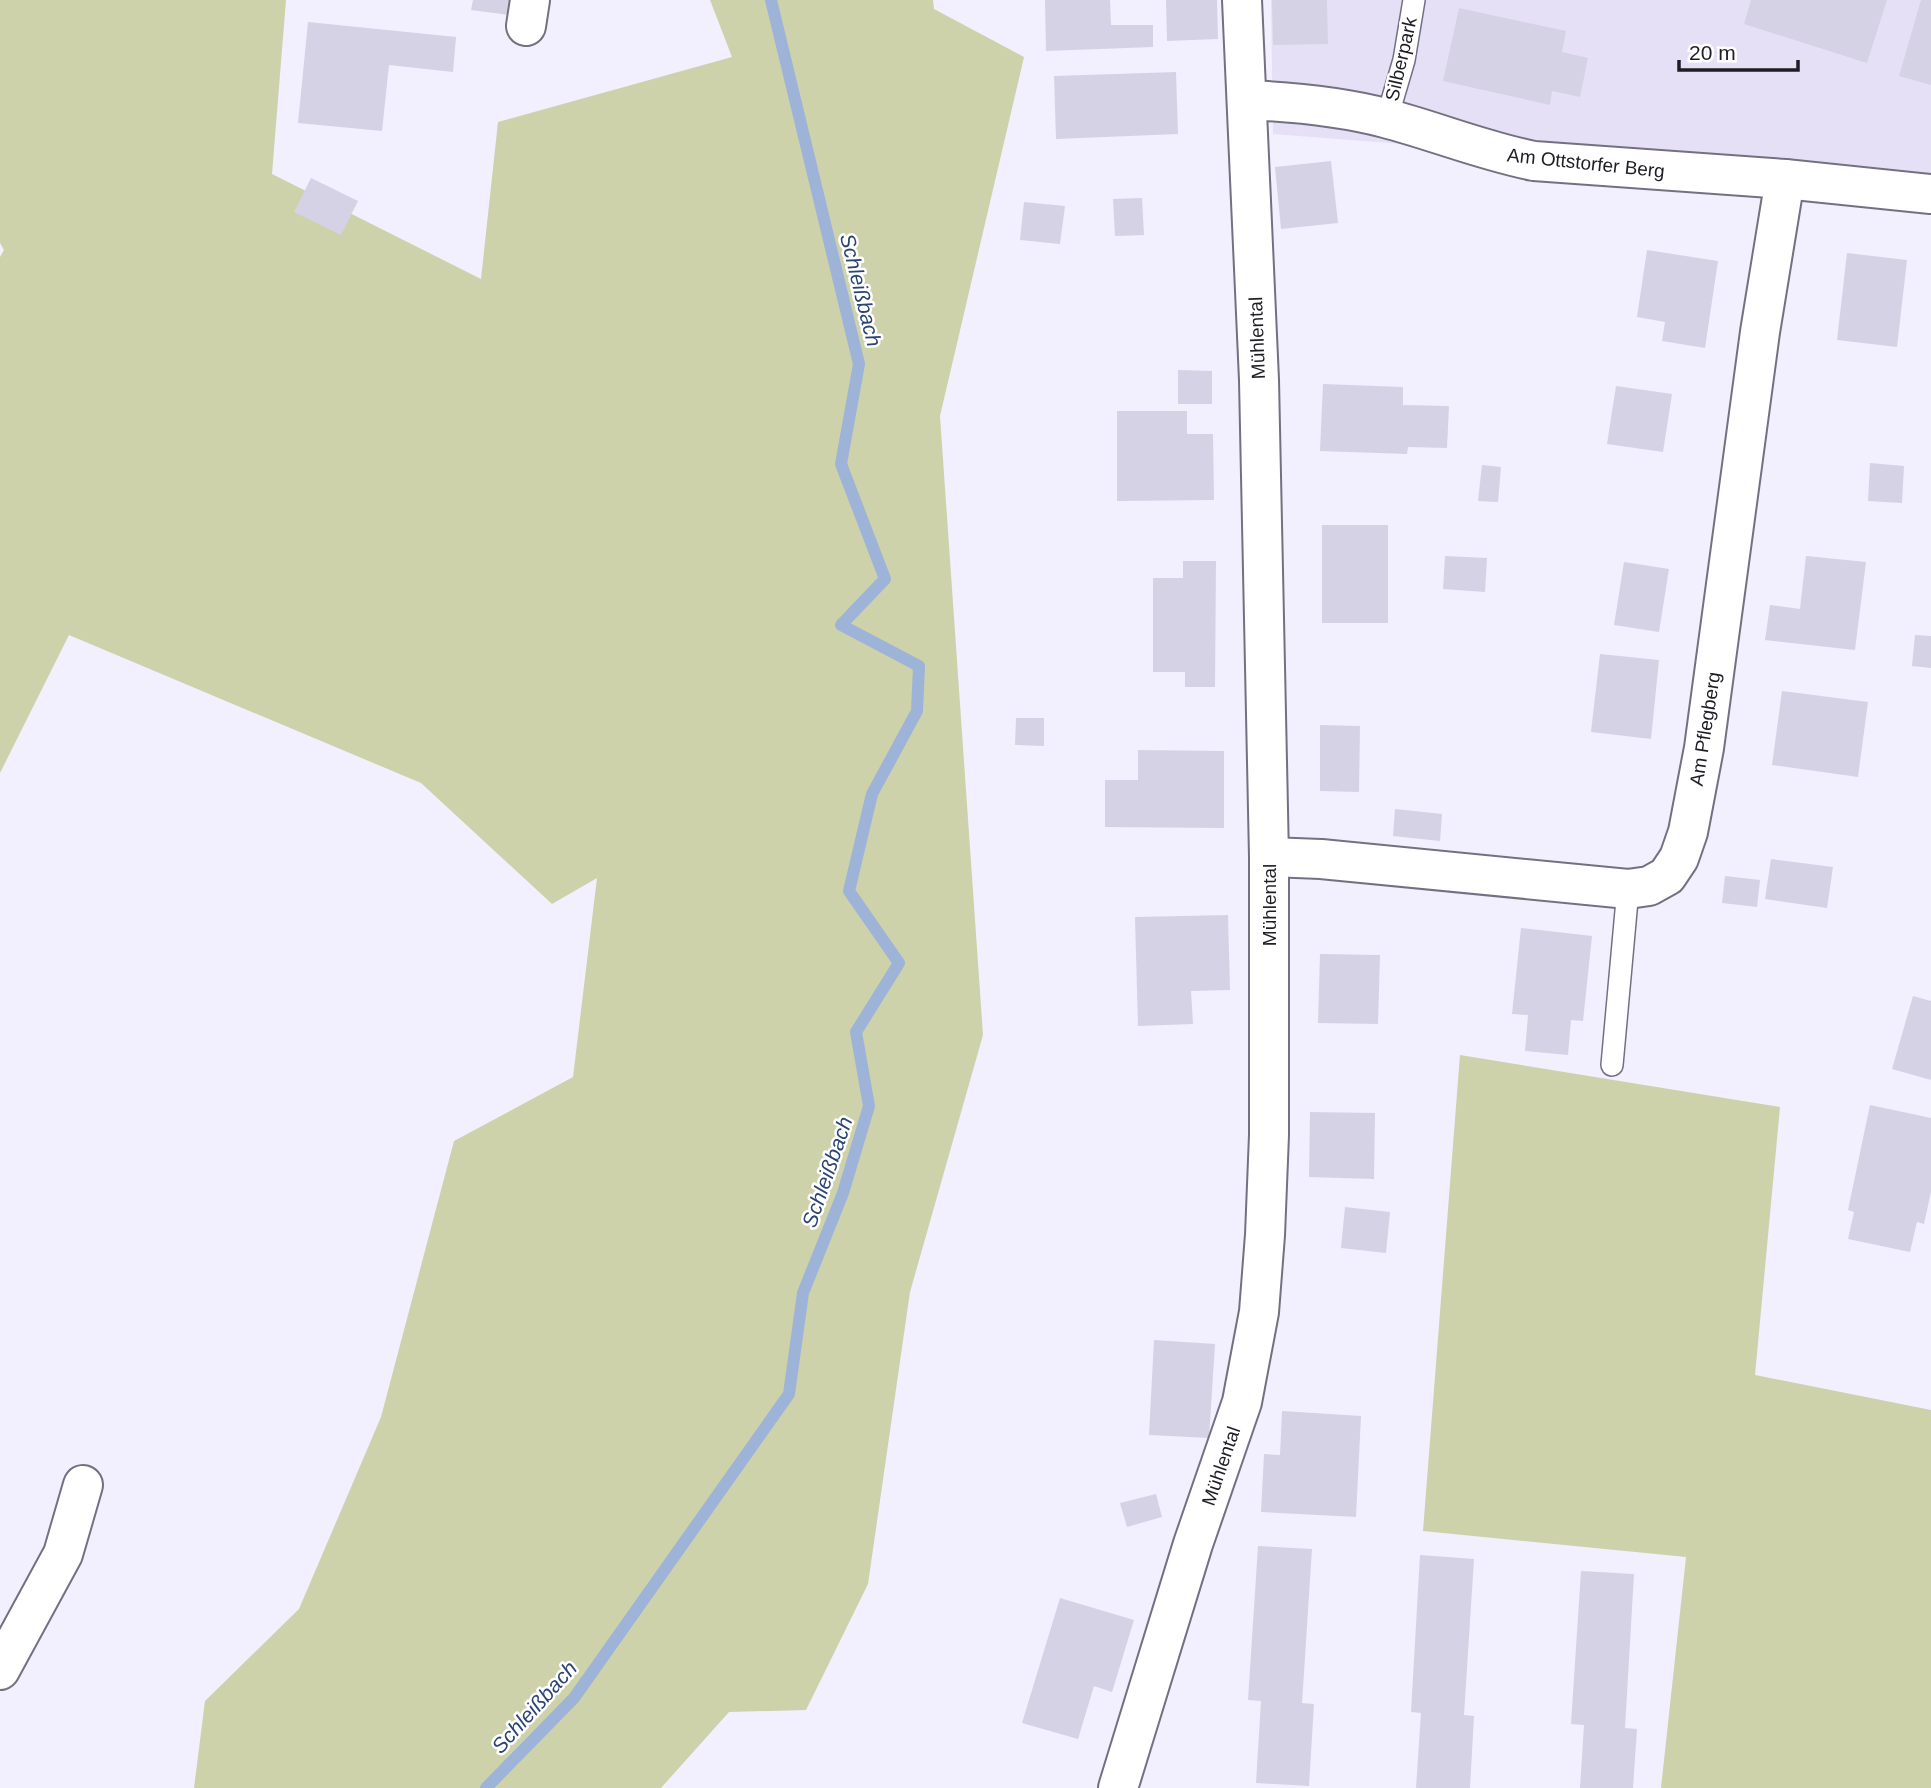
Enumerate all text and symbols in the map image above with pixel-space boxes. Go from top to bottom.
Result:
street label: Silberpark [1381,14,1421,103]
scale bar [1679,28,1798,72]
text: 20 m [1689,41,1736,64]
street label: Am Ottstorfer Berg [1506,144,1666,182]
water label: Schleißbach [836,231,886,349]
street label: Mühlental [1245,296,1269,380]
street label: Am Pflegberg [1686,671,1724,787]
street label: Mühlental [1259,864,1280,946]
water label: Schleißbach [797,1114,857,1230]
street label: Mühlental [1198,1424,1244,1508]
water label: Schleißbach [487,1656,581,1758]

